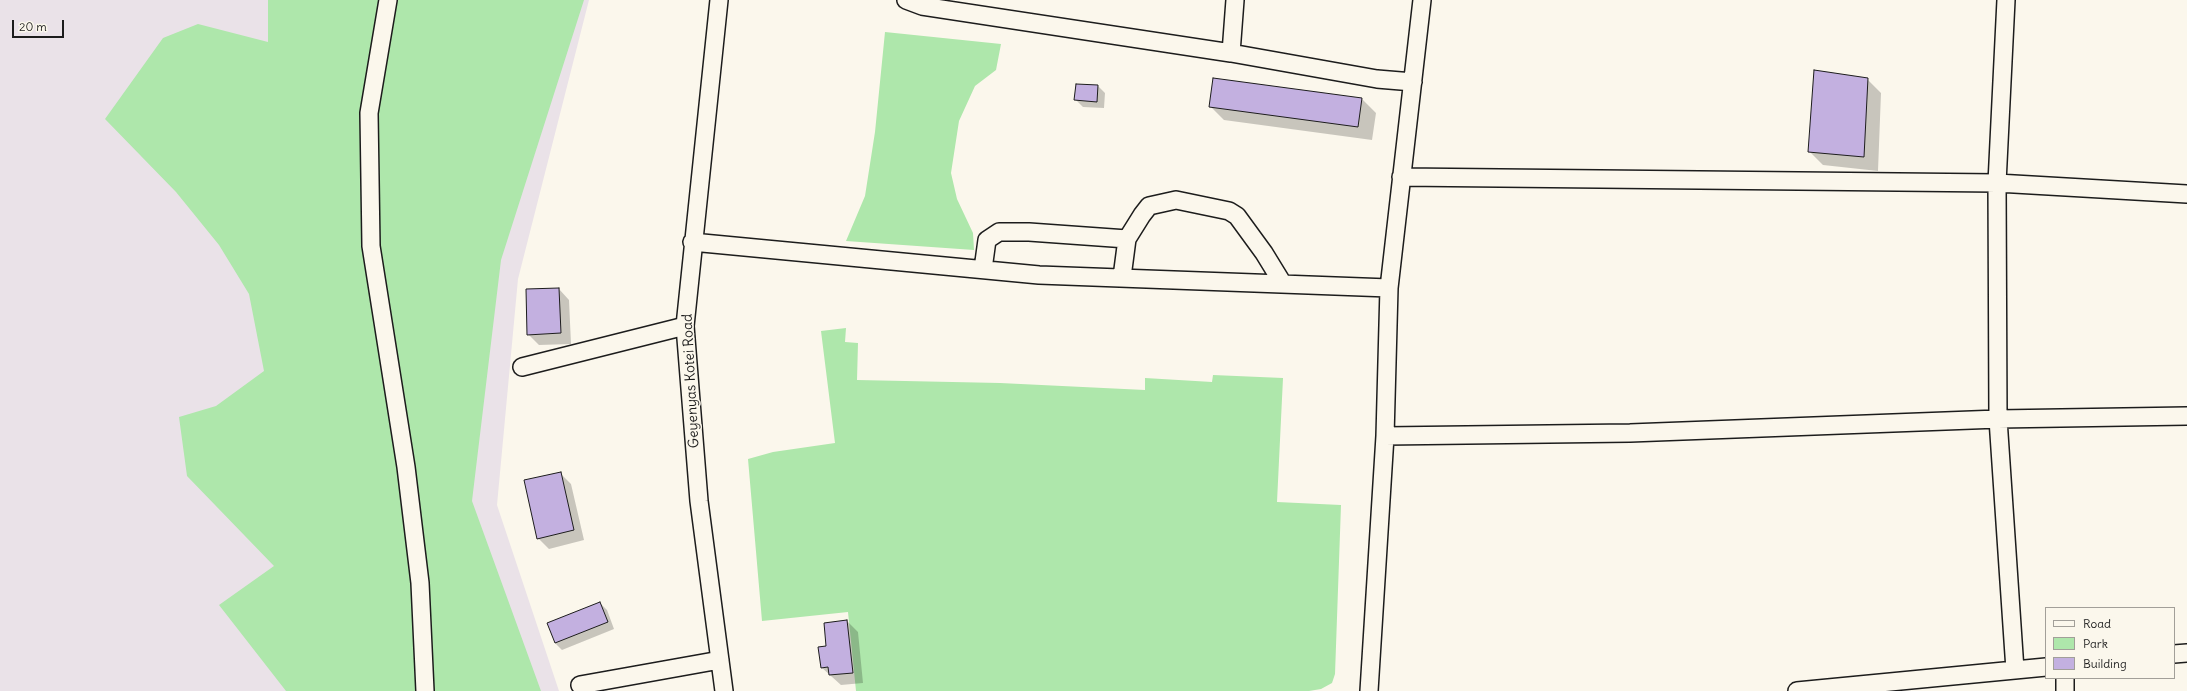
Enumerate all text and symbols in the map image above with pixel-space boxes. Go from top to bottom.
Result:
scale bar [14,12,66,38]
text: 20 m [19,19,47,34]
street label: Geyenyas Kotei Road [679,313,703,449]
legend [2045,607,2175,679]
text: Road [2083,616,2111,631]
text: Park [2083,636,2108,651]
text: Building [2083,656,2127,671]

